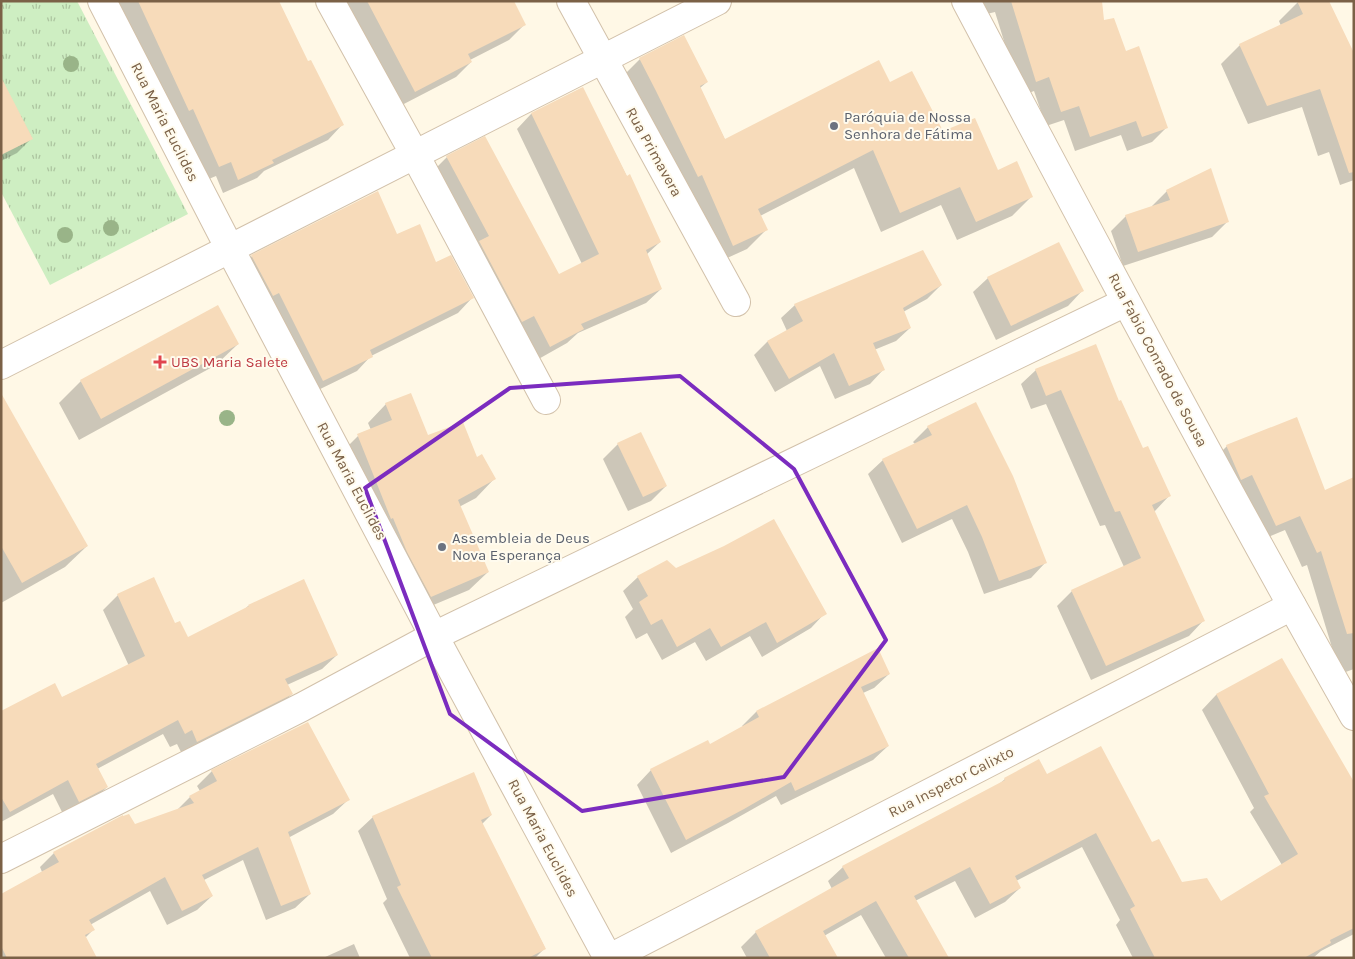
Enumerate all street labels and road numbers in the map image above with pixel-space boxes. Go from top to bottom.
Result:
street label: Rua Maria Euclides [127,59,203,185]
street label: Rua Primavera [622,104,686,200]
street label: Rua Fabio Conrado de Sousa [1104,270,1212,450]
street label: Rua Maria Euclides [313,419,391,543]
street label: Rua Inspetor Calixto [885,743,1017,821]
street label: Rua Maria Euclides [504,776,582,900]

